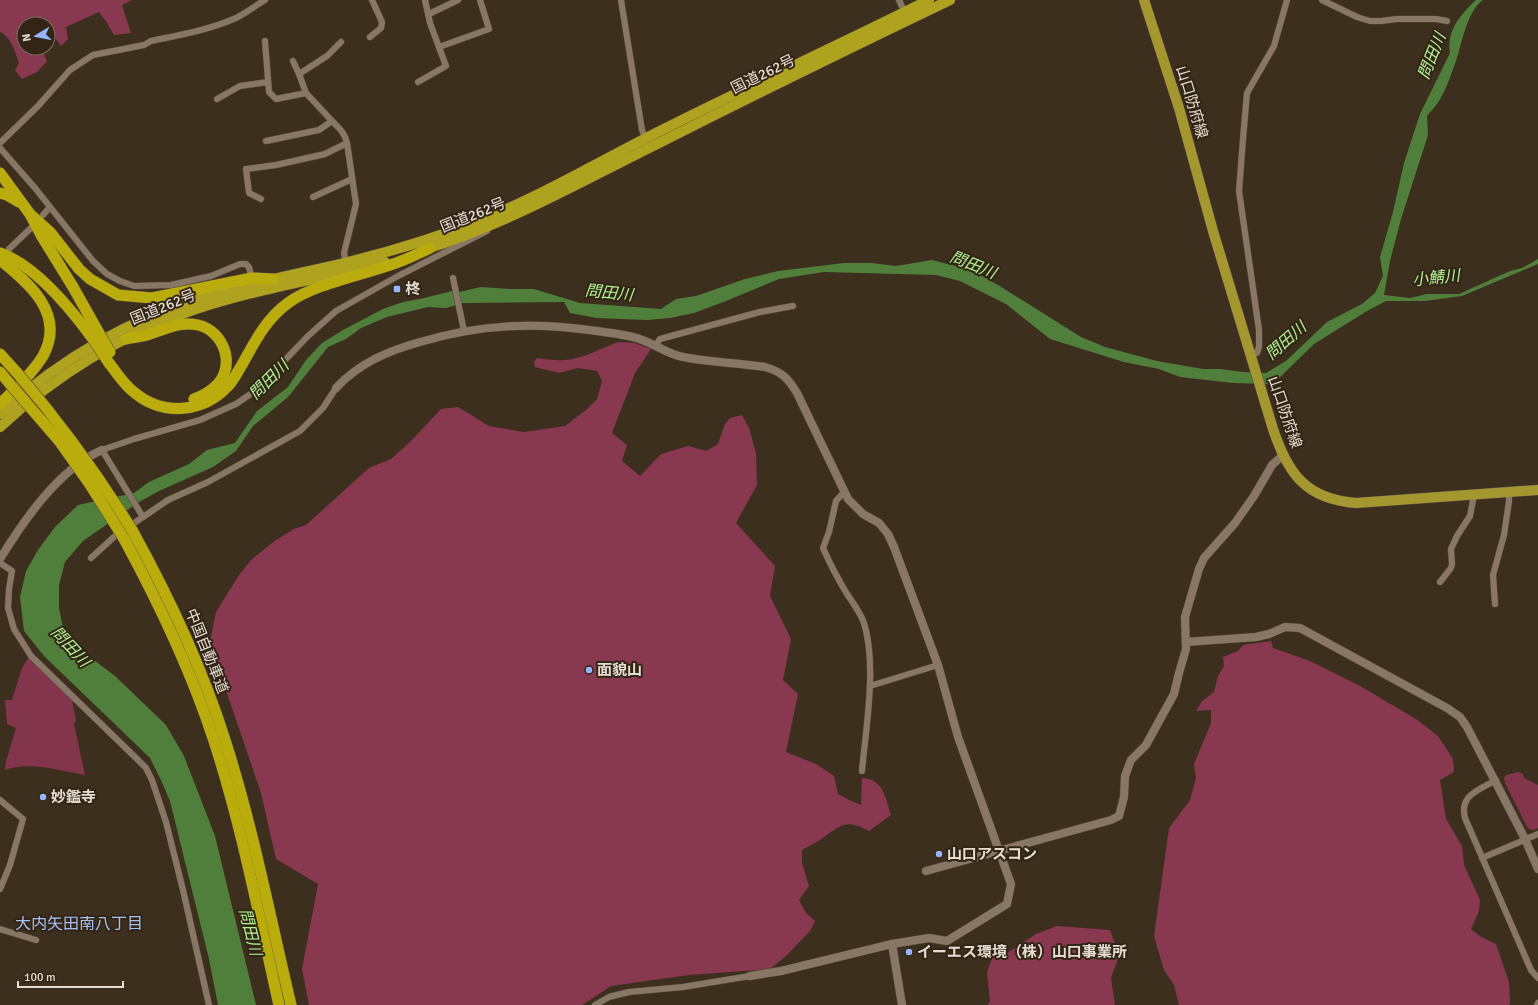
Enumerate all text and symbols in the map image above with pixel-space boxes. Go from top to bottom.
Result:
north arrow [16,16,56,56]
water label: 問田川 [1414,28,1451,82]
text: N [20,33,34,43]
street label: 国道262号 [728,51,798,97]
street label: 山口防府線 [1172,63,1212,141]
street label: 国道262号 [437,194,509,236]
water label: 問田川 [947,247,1001,284]
water label: 小鯖川 [1411,265,1463,290]
place label: 柊 [405,280,421,298]
water label: 問田川 [584,281,636,306]
marker: 柊 [392,284,402,294]
street label: 国道262号 [127,286,199,328]
water label: 問田川 [1261,316,1312,364]
water label: 問田川 [245,355,294,404]
street label: 山口防府線 [1264,374,1306,450]
street label: 中国自動車道 [182,606,232,696]
water label: 問田川 [46,623,95,673]
place label: 面貌山 [597,661,642,679]
marker: 面貌山 [584,665,594,675]
place label: 妙鑑寺 [51,788,96,806]
marker: 妙鑑寺 [38,792,48,802]
place label: 山口アスコン [947,845,1037,863]
marker: 山口アスコン [934,849,944,859]
water label: 問田川 [234,906,266,960]
district label: 大内矢田南八丁目 [15,914,143,934]
place label: イーエス環境（株）山口事業所 [917,943,1127,961]
marker: イーエス環境（株）山口事業所 [904,947,914,957]
scale bar [18,963,123,989]
text: 100 m [24,970,56,985]

